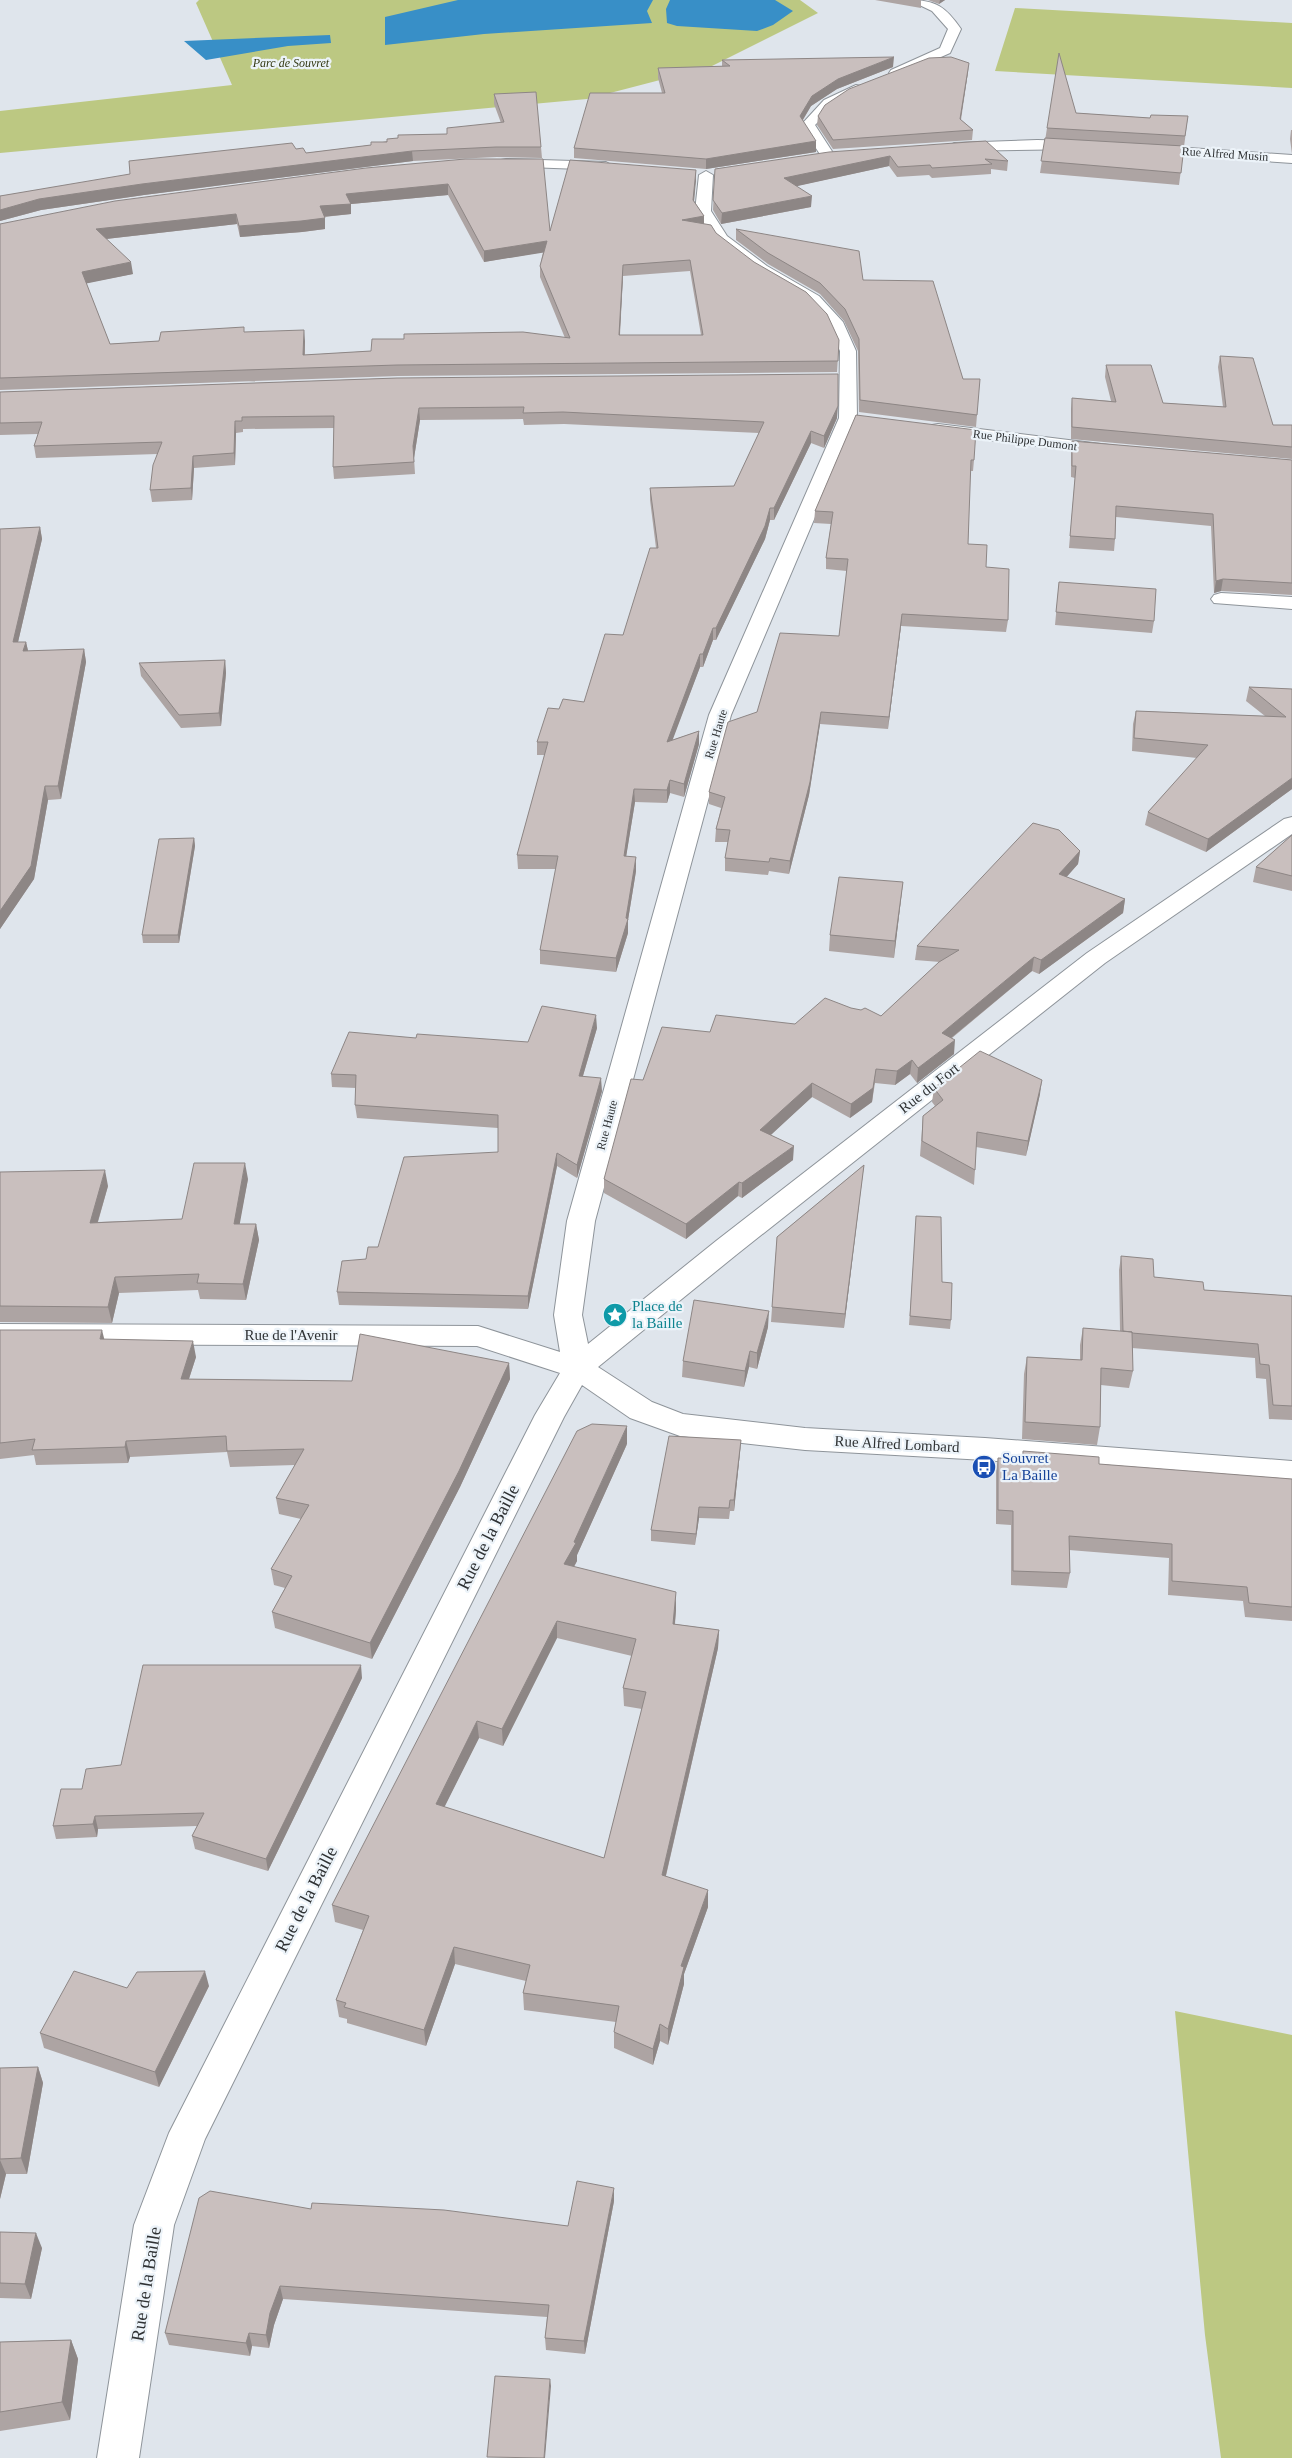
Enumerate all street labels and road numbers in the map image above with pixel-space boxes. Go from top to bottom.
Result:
street label: Rue Alfred Musin [1181,144,1269,164]
street label: Rue Philippe Dumont [972,427,1078,453]
street label: Rue Haute [702,708,730,760]
street label: Rue du Fort [896,1059,963,1116]
street label: Rue Haute [594,1099,620,1151]
street label: Rue de l'Avenir [244,1327,338,1343]
street label: Rue Alfred Lombard [834,1433,960,1455]
street label: Rue de la Baille [453,1481,523,1593]
street label: Rue de la Baille [271,1843,341,1955]
street label: Rue de la Baille [127,2225,165,2343]

